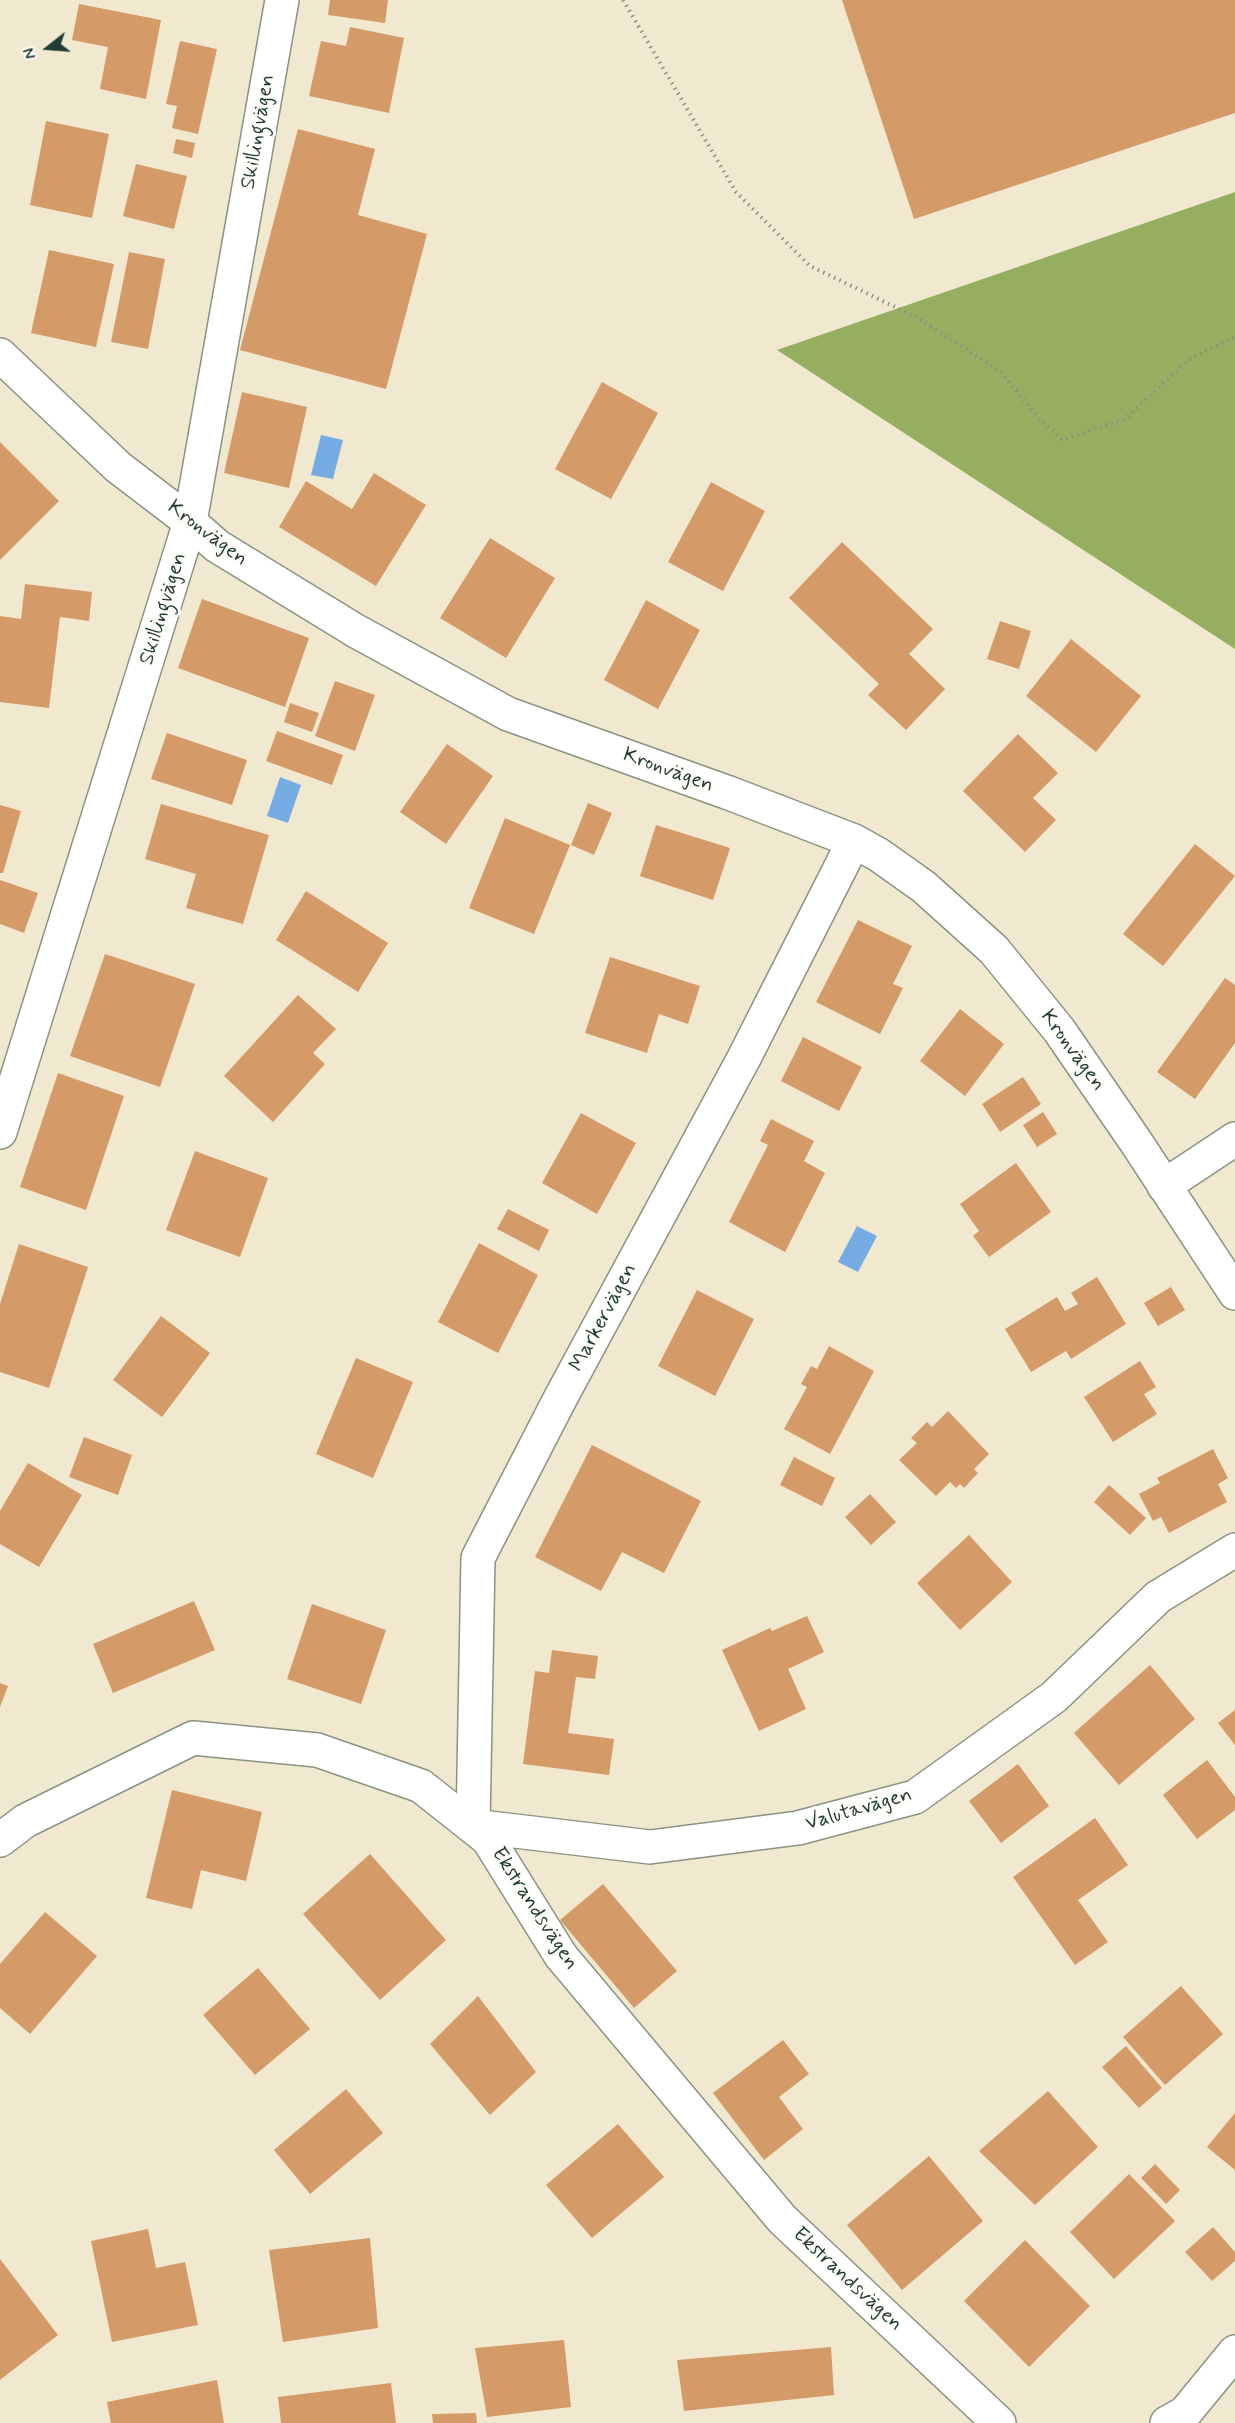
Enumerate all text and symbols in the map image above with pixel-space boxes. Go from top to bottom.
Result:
north arrow [18,18,78,78]
text: N [19,45,42,62]
street label: Skillingvägen [237,73,281,191]
street label: Kronvägen [162,496,252,572]
street label: Skillingvägen [135,550,193,668]
street label: Kronvägen [619,743,717,799]
street label: Kronvägen [1034,1005,1110,1097]
street label: Markervägen [565,1260,643,1376]
street label: Valutavägen [803,1783,915,1837]
street label: Ekstrandsvägen [485,1843,583,1975]
street label: Ekstrandsvägen [787,2223,907,2337]

